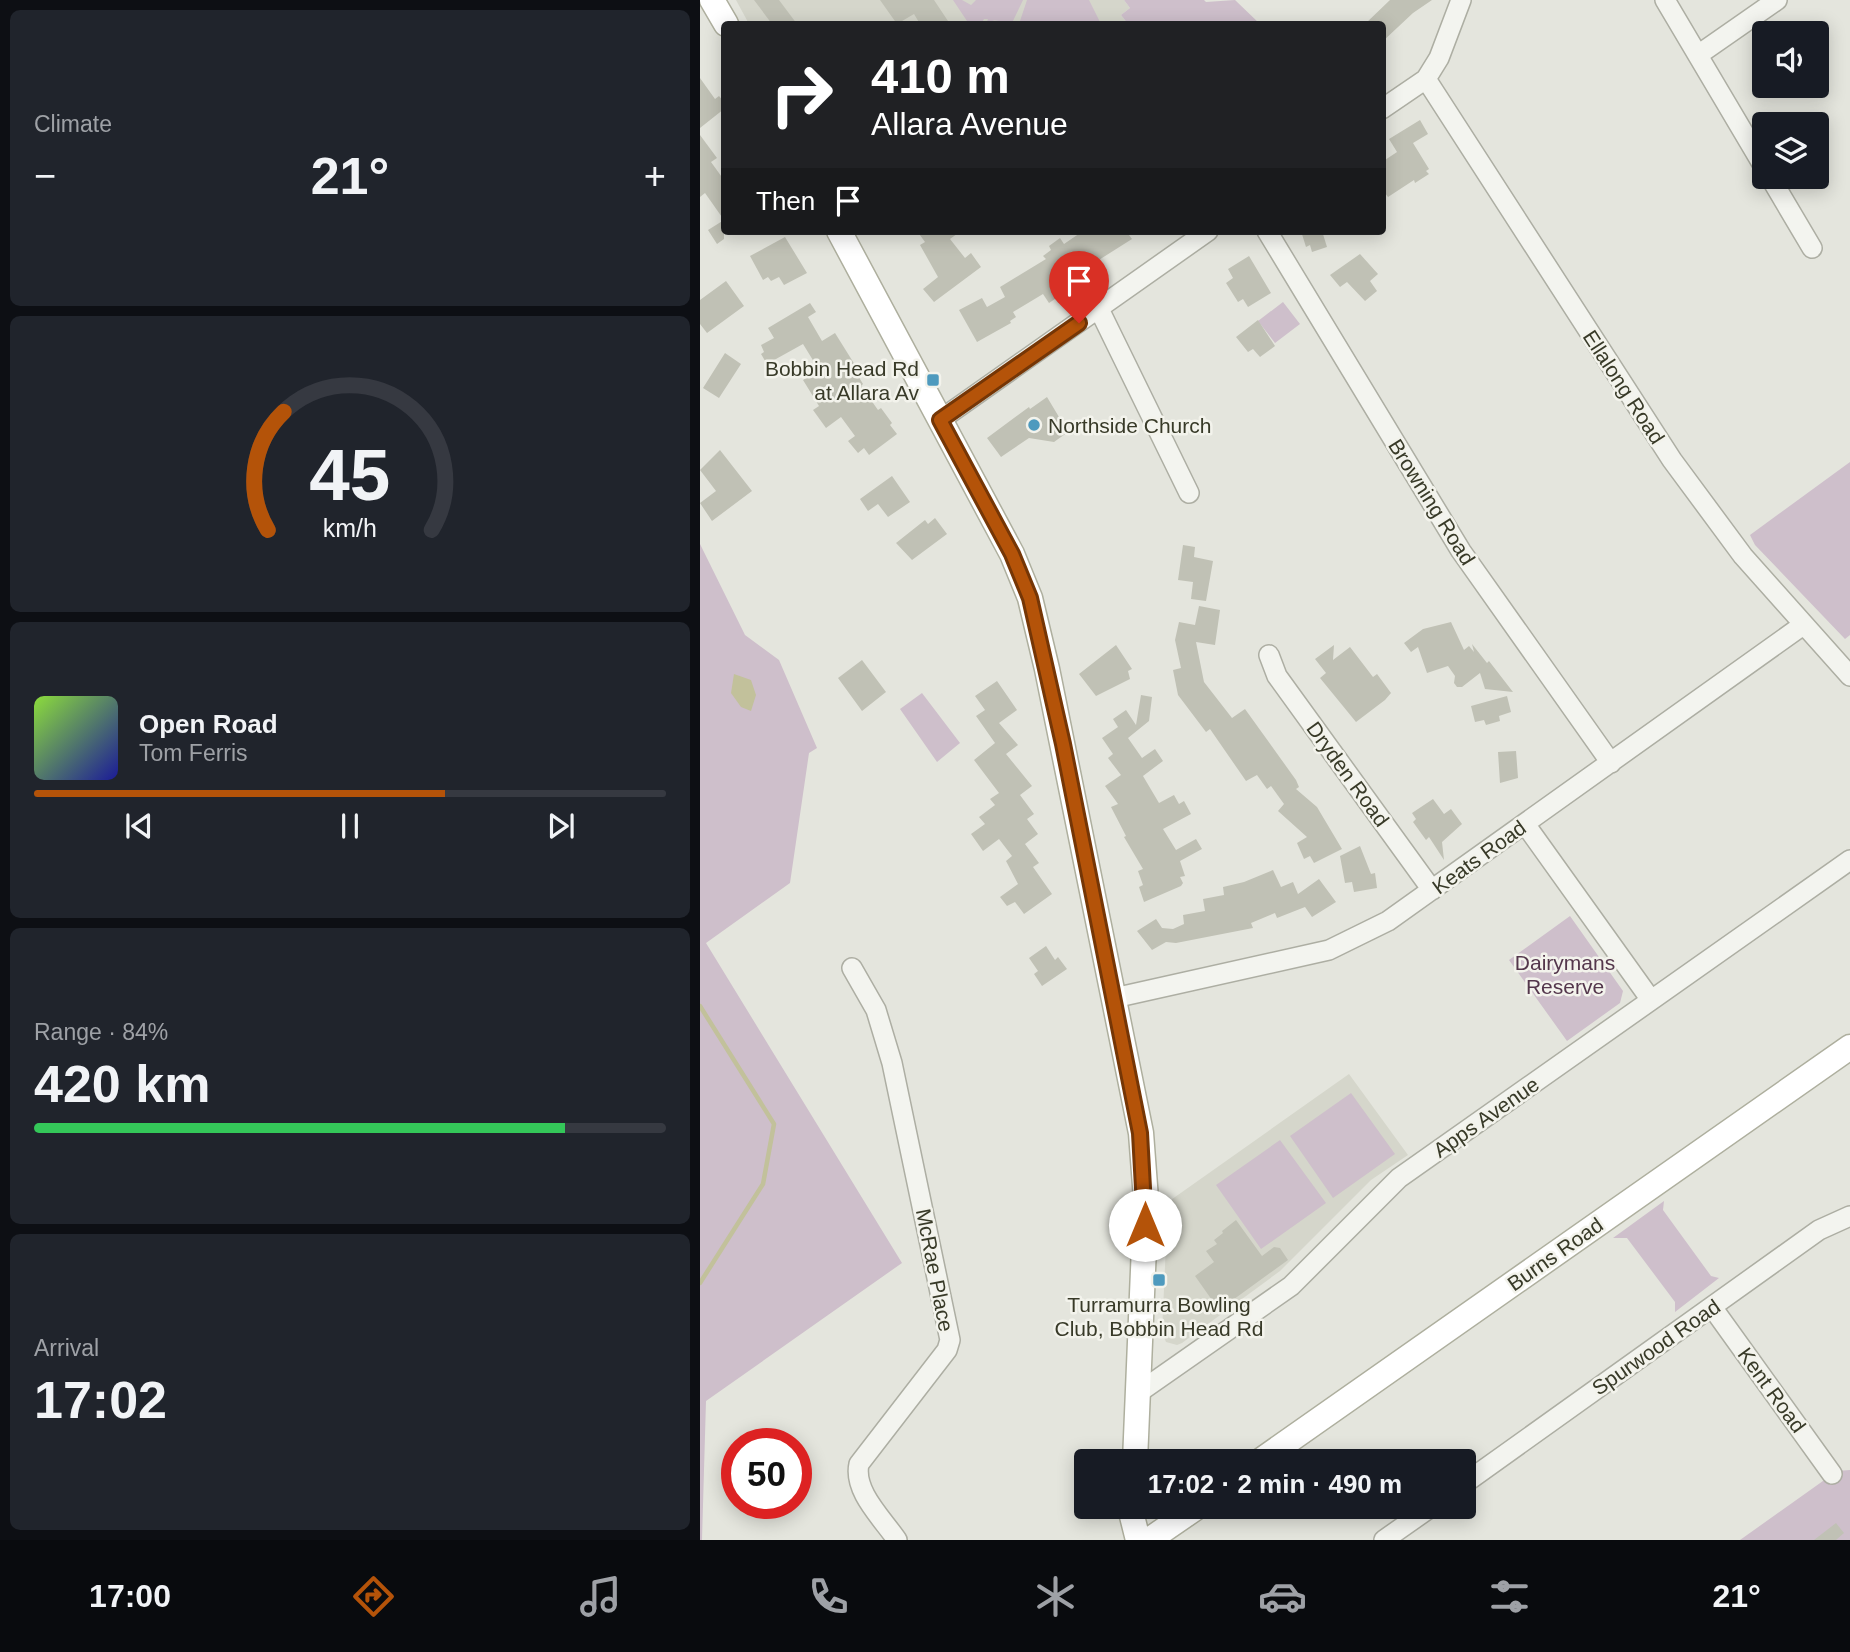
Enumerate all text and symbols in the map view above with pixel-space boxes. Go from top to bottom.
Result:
map controls [1752,21,1829,189]
button: sound [1752,21,1829,98]
icon: right [756,49,847,140]
text: 410 m [871,49,1010,103]
text: Allara Avenue [871,106,1068,142]
text: Climate [34,111,112,137]
button: layers [1752,112,1829,189]
text: 21° [311,147,389,205]
text: − [34,155,56,197]
text: + [644,155,666,197]
icon: arrive [829,182,867,220]
text: Then [756,186,815,216]
pin [1049,251,1109,323]
icon: arrive [1060,262,1098,300]
street label: Ellalong Road [1579,326,1669,448]
place label: Bobbin Head Rd at Allara Av [765,357,919,404]
marker: Bobbin Head Rd at Allara Av [925,372,941,388]
place label: Northside Church [1048,414,1211,437]
marker: Northside Church [1026,417,1042,433]
text: 45 [310,434,390,515]
street label: Browning Road [1384,435,1480,569]
text: km/h [323,514,377,542]
text: Open Road [139,709,278,739]
street label: Dryden Road [1302,717,1394,831]
text: Tom Ferris [139,740,248,766]
icon: previous [120,807,158,845]
icon: pause [331,807,369,845]
icon: next [542,807,580,845]
street label: Keats Road [1428,815,1530,899]
park label: Dairymans Reserve [1515,951,1615,998]
text: Range · 84% [34,1019,168,1045]
text: 420 km [34,1055,210,1113]
street label: Apps Avenue [1429,1072,1543,1162]
position arrow [1108,1188,1182,1262]
street label: McRae Place [912,1207,958,1333]
street label: Burns Road [1503,1213,1607,1295]
marker: Turramurra Bowling Club, Bobbin Head Rd [1151,1272,1167,1288]
place label: Turramurra Bowling Club, Bobbin Head Rd [1055,1293,1263,1340]
street label: Spurwood Road [1588,1294,1724,1400]
text: Arrival [34,1335,99,1361]
street label: Kent Road [1734,1343,1810,1437]
text: 17:02 [34,1371,167,1429]
speed limit sign: 50 [721,1428,812,1519]
text: 17:02 · 2 min · 490 m [1148,1469,1402,1499]
icon: directions [349,1572,398,1621]
icon: music [576,1572,625,1621]
icon: phone [804,1572,853,1621]
icon: climate [1031,1572,1080,1621]
icon: car [1258,1572,1307,1621]
icon: filters [1485,1572,1534,1621]
text: 17:00 [89,1578,171,1614]
text: 21° [1712,1578,1761,1614]

